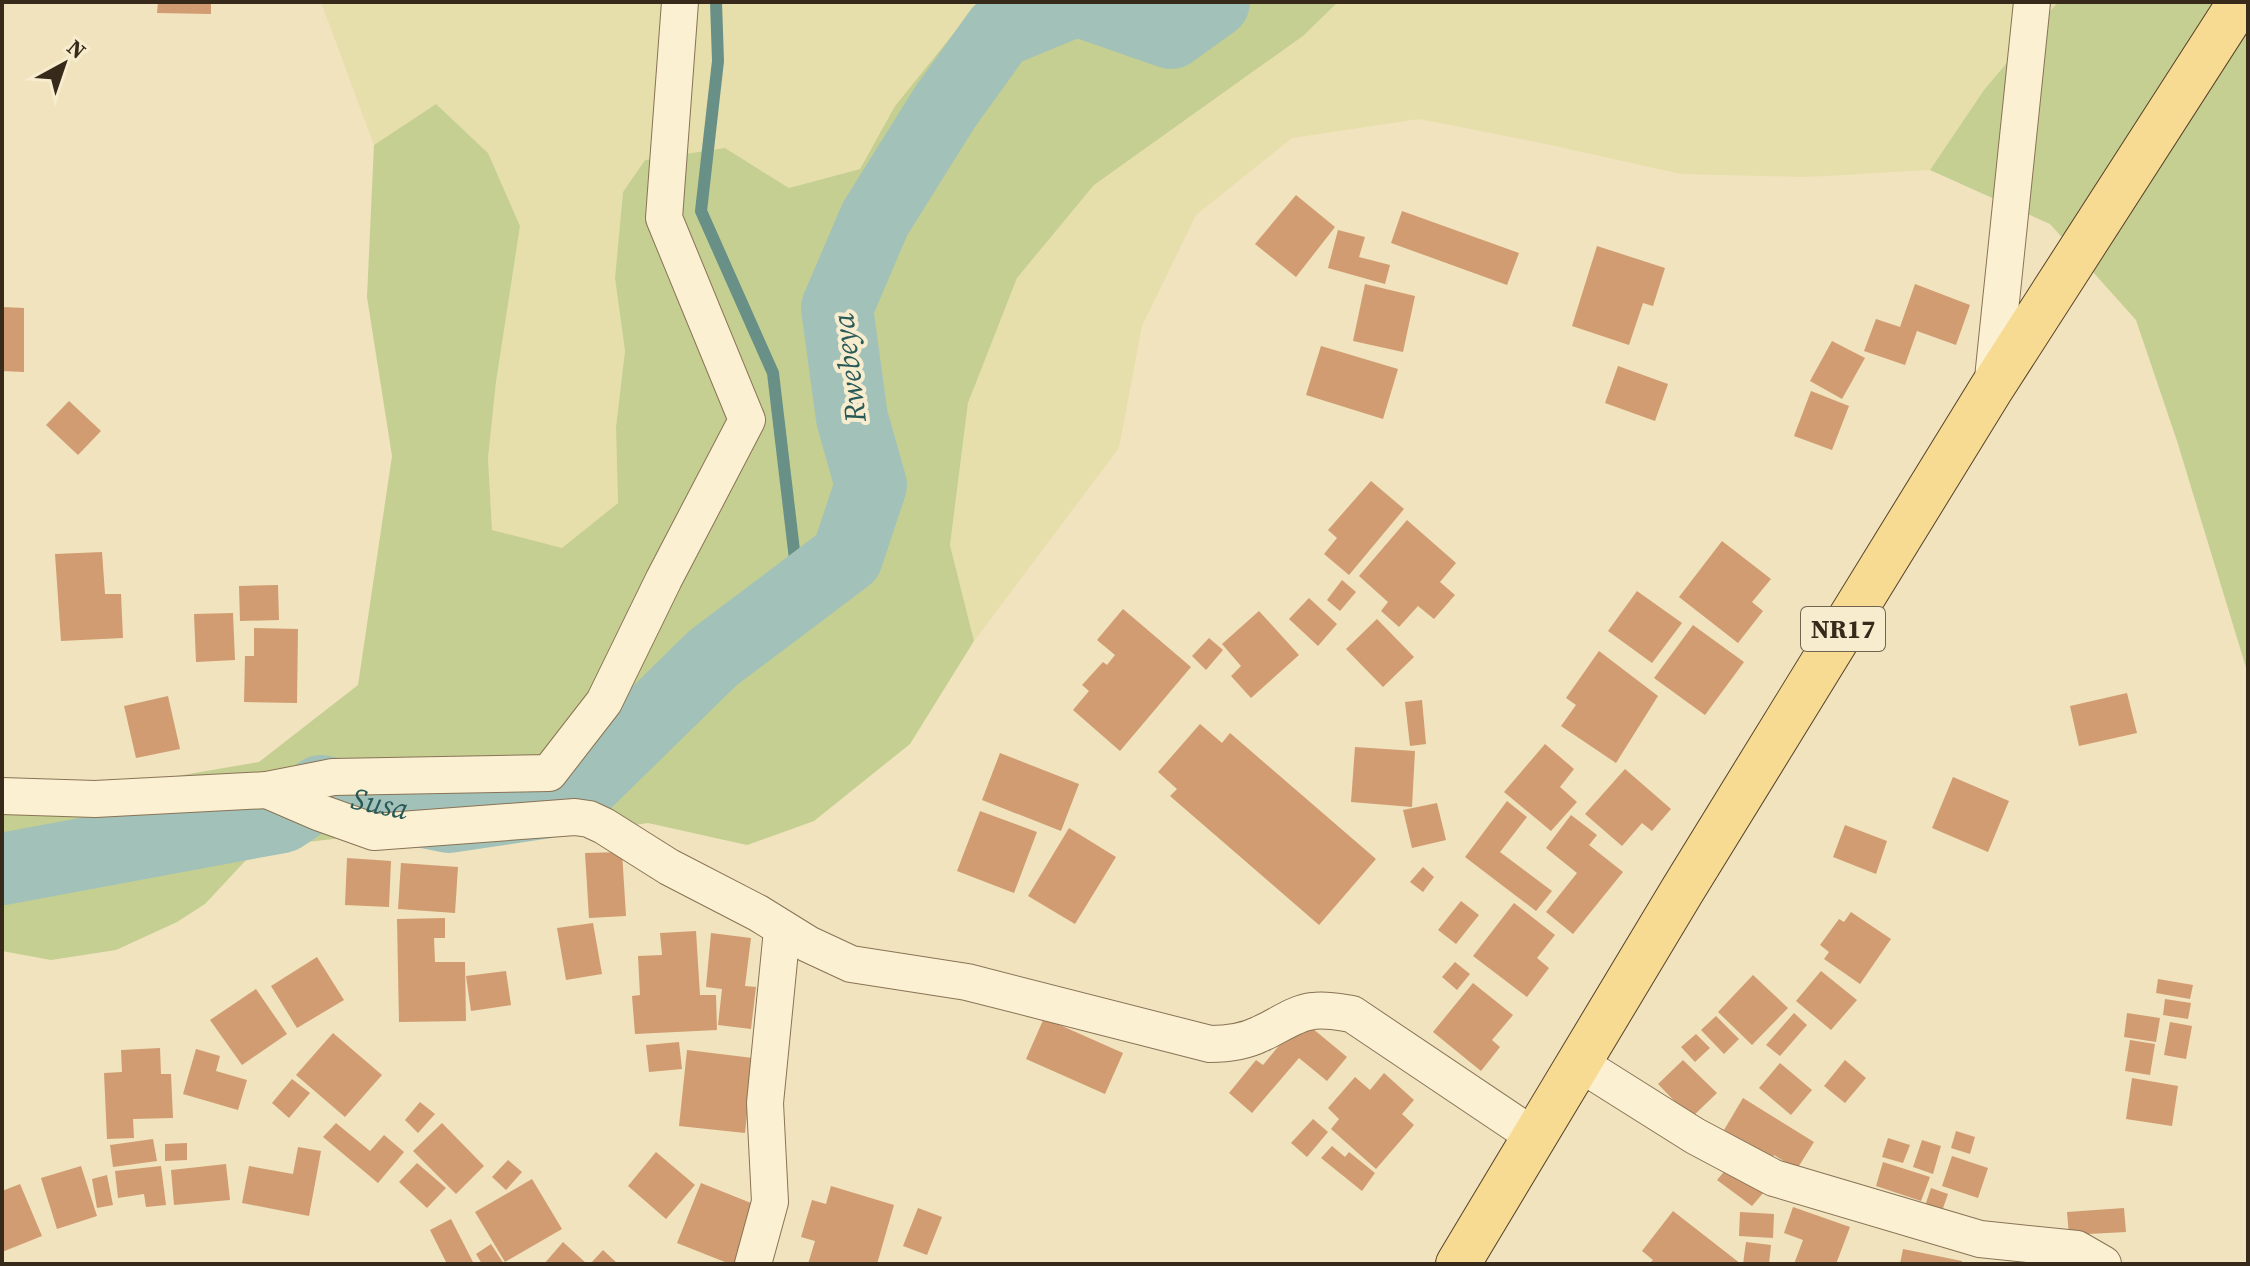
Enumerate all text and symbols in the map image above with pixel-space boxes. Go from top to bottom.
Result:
north arrow [24,24,104,104]
text: N [61,32,93,65]
water label: Rwebeya [822,311,876,426]
road number: NR17 [1801,607,1885,651]
water label: Susa [348,777,413,829]

